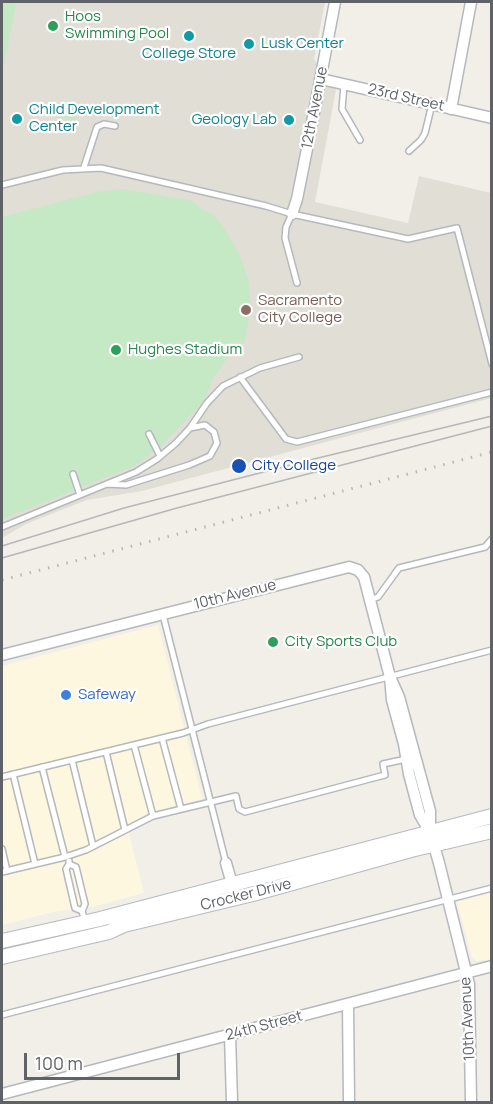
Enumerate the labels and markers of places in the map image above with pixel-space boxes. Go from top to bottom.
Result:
place label: Hoos Swimming Pool [65,8,169,43]
marker: Hoos Swimming Pool [46,19,60,33]
marker: College Store [182,29,196,43]
place label: Lusk Center [261,35,344,53]
marker: Lusk Center [242,37,256,51]
place label: College Store [142,45,236,63]
place label: Child Development Center [29,101,160,136]
place label: Geology Lab [192,111,277,129]
marker: Child Development Center [10,112,24,126]
marker: Geology Lab [282,113,296,127]
place label: Sacramento City College [258,292,342,327]
marker: Sacramento City College [239,303,253,317]
place label: Hughes Stadium [128,341,242,359]
marker: Hughes Stadium [109,343,123,357]
marker: City College [230,457,248,475]
place label: City College [252,457,336,475]
place label: City Sports Club [285,633,397,651]
marker: City Sports Club [266,635,280,649]
place label: Safeway [78,686,136,704]
marker: Safeway [59,688,73,702]

